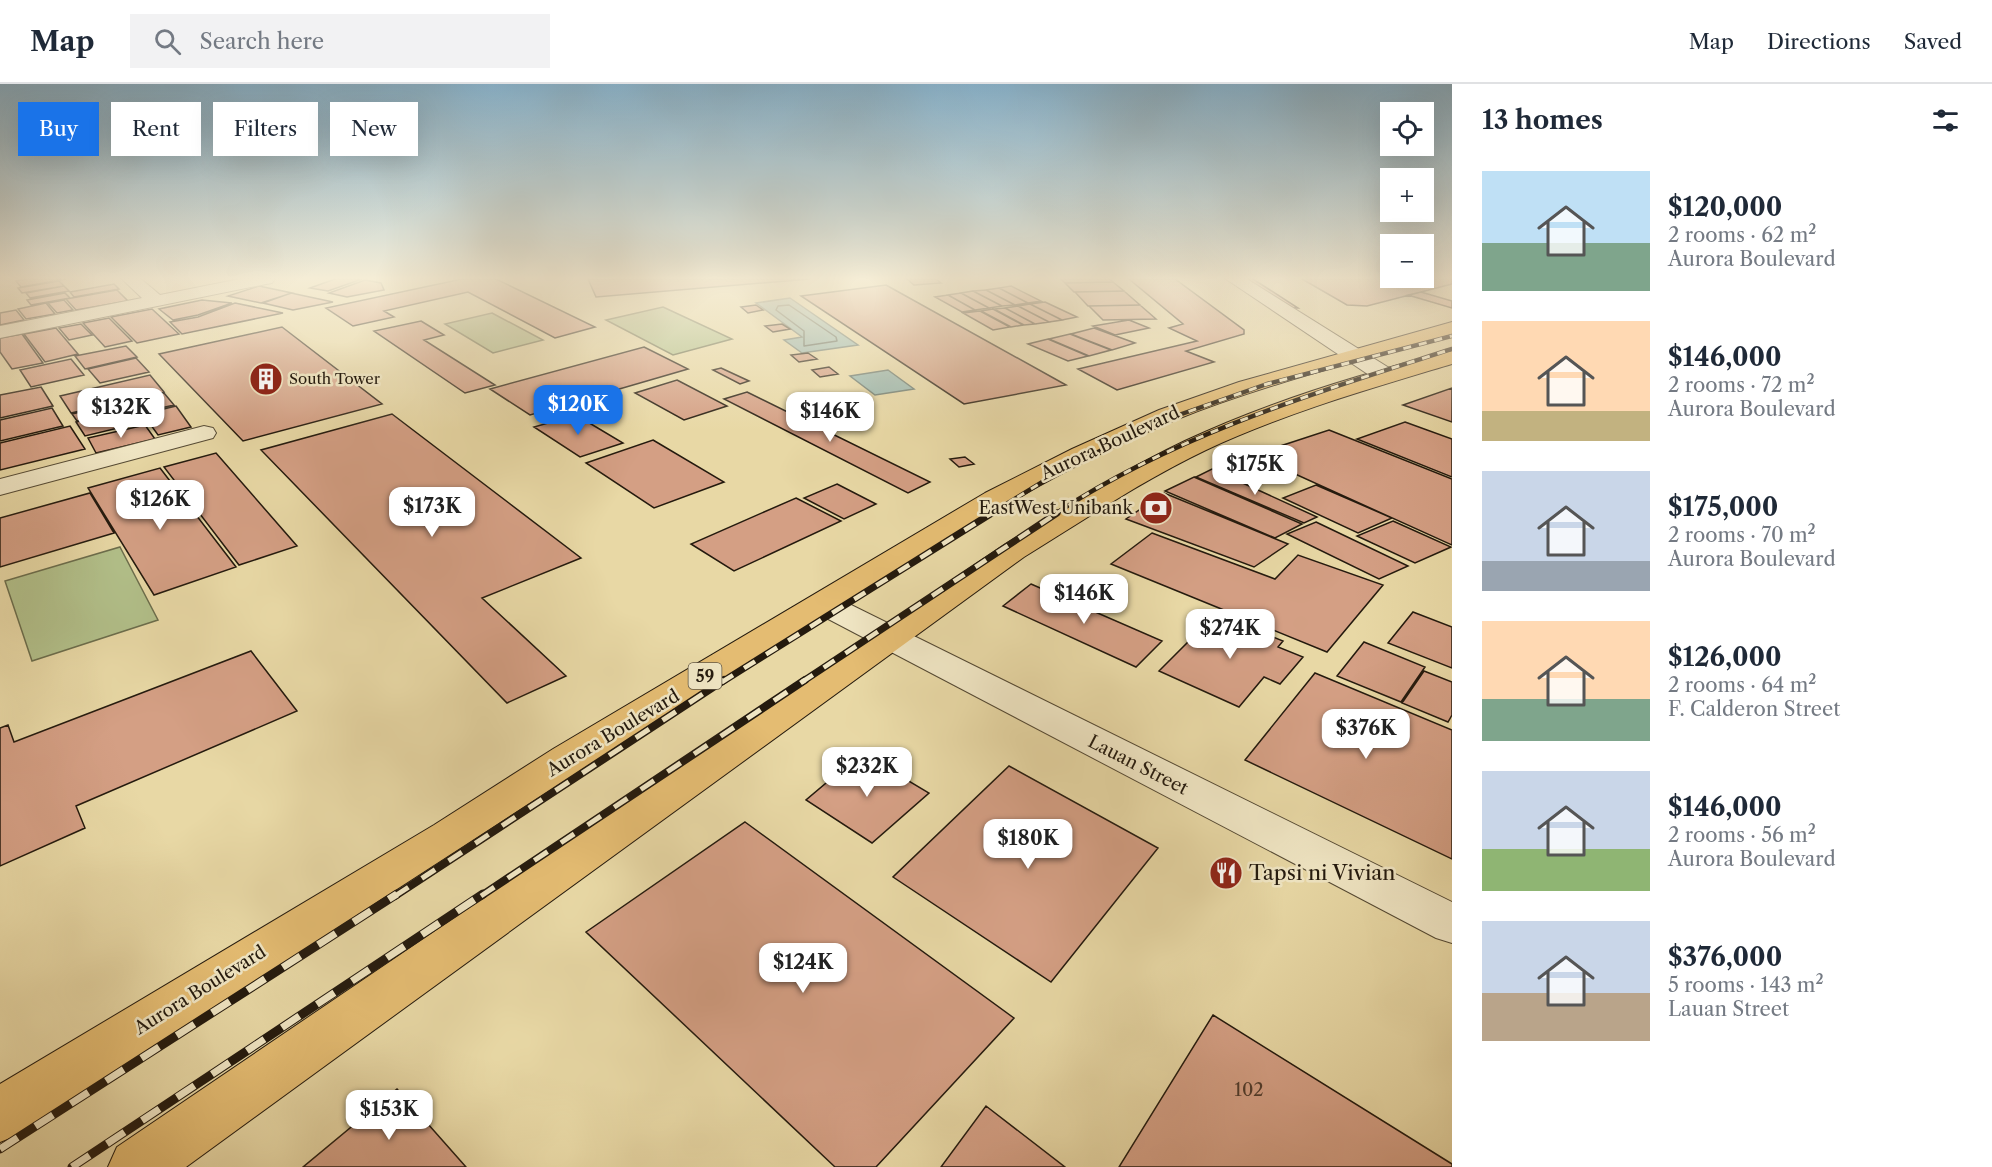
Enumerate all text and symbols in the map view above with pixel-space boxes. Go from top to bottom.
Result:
search box [130,14,550,68]
text: Map [30,24,94,58]
icon: search [151,25,184,58]
text: Search here [199,28,324,55]
text: Map [1689,29,1734,54]
text: Directions [1767,29,1871,54]
text: Saved [1904,29,1962,54]
chip: Buy [18,102,99,156]
chip: Rent [111,102,201,156]
chip: Filters [213,102,318,156]
chip: New [330,102,418,156]
map controls [1380,102,1434,288]
button: locate [1380,102,1434,156]
text: 13 homes [1482,104,1603,136]
icon: filters [1929,104,1962,137]
button: + [1380,168,1434,222]
text: $120,000 [1668,191,1782,223]
icon: home [1530,195,1602,267]
text: 2 rooms · 62 m² [1668,223,1816,247]
button: − [1380,234,1434,288]
text: Aurora Boulevard [1668,247,1836,271]
text: $146,000 [1668,341,1782,373]
icon: home [1530,345,1602,417]
building icon: South Tower [248,361,284,397]
place label: South Tower [289,369,381,388]
text: 2 rooms · 72 m² [1668,373,1815,397]
pin: $120K [536,385,620,436]
pin: $132K [79,388,163,439]
text: $120K [548,392,608,416]
pin: $146K [788,392,872,443]
text: $132K [91,395,151,419]
text: Aurora Boulevard [1668,397,1836,421]
text: $146K [800,399,860,423]
street label: Aurora Boulevard [1036,401,1183,485]
pin: $175K [1213,445,1297,496]
text: $175K [1226,452,1284,476]
pin: $126K [118,480,202,531]
text: $126K [130,487,190,511]
pin: $173K [390,487,474,538]
bank icon: EastWest Unibank [1138,490,1174,526]
text: $175,000 [1668,491,1778,523]
text: $173K [403,494,461,518]
icon: home [1530,495,1602,567]
place label: EastWest Unibank [978,497,1135,519]
text: 2 rooms · 70 m² [1668,523,1816,547]
text: Aurora Boulevard [1668,547,1836,571]
pin: $146K [1042,574,1126,625]
text: $146K [1054,581,1114,605]
pin: $274K [1188,609,1272,660]
text: $274K [1200,616,1260,640]
text: $126,000 [1668,641,1782,673]
icon: home [1530,645,1602,717]
road number: 59 [688,663,722,689]
text: 2 rooms · 64 m² [1668,673,1817,697]
street label: Aurora Boulevard [542,685,683,782]
text: F. Calderon Street [1668,697,1840,721]
pin: $376K [1324,709,1408,760]
text: $376K [1336,716,1396,740]
street label: Lauan Street [1084,730,1192,800]
pin: $232K [825,747,909,798]
text: $232K [836,754,898,778]
text: $146,000 [1668,791,1782,823]
icon: home [1530,795,1602,867]
pin: $180K [986,819,1070,870]
text: 2 rooms · 56 m² [1668,823,1816,847]
text: $180K [997,826,1059,850]
text: Aurora Boulevard [1668,847,1836,871]
restaurant icon: Tapsi ni Vivian [1208,855,1244,891]
place label: Tapsi ni Vivian [1249,860,1396,885]
street label: Aurora Boulevard [129,941,270,1040]
text: $376,000 [1668,941,1782,973]
pin: $124K [761,943,845,994]
icon: home [1530,945,1602,1017]
text: $124K [773,950,833,974]
text: 5 rooms · 143 m² [1668,973,1824,997]
text: Lauan Street [1668,997,1789,1021]
house number: 102 [1234,1079,1264,1101]
pin: $153K [347,1090,431,1141]
text: $153K [360,1097,418,1121]

